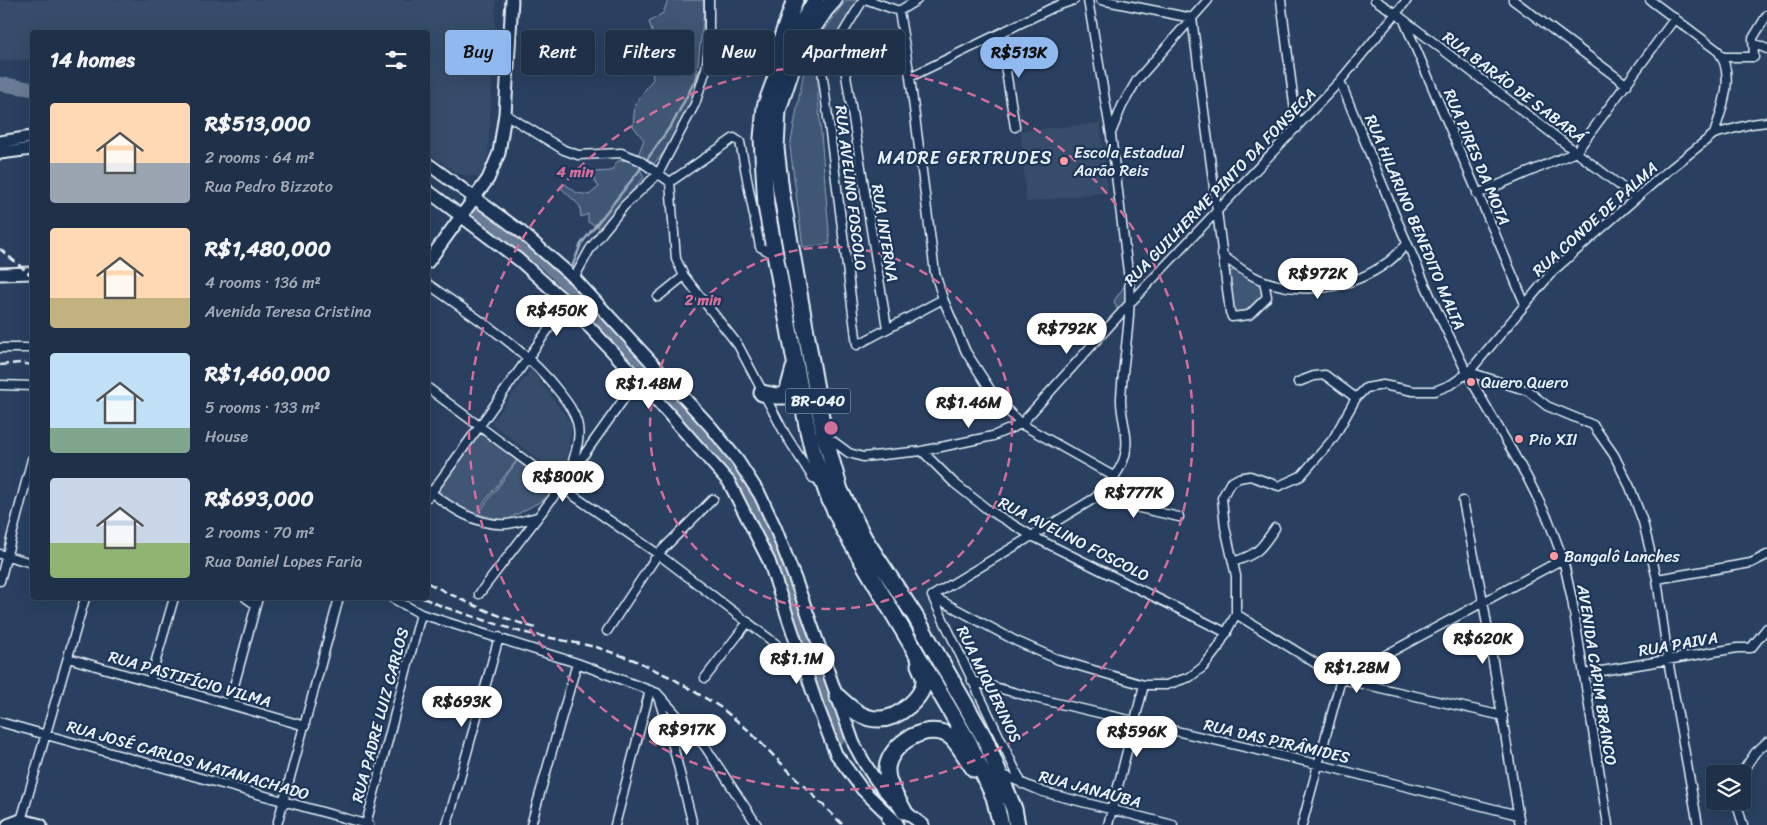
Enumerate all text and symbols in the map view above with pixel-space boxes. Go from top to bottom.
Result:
street label: RUA BARÃO DE SABARÁ [1436,23,1594,152]
chip: Buy [445,30,511,75]
chip: Rent [521,30,595,75]
chip: Filters [605,30,694,75]
chip: New [704,30,774,75]
chip: Apartment [784,30,905,75]
pin: R$513K [978,36,1060,79]
text: R$513K [991,38,1047,67]
text: 14 homes [50,41,135,79]
icon: filters [382,46,410,74]
street label: RUA GUILHERME PINTO DA FONSECA [1117,81,1323,293]
street label: RUA PIRES DA MOTA [1435,84,1519,230]
street label: RUA AVELINO FOSCOLO [826,104,876,272]
text: R$513,000 [205,105,311,143]
street label: RUA HILARINO BENEDITO MALTA [1356,110,1474,334]
icon: home [90,123,150,183]
place label: Escola Estadual Aarão Reis [1073,138,1184,185]
district label: MADRE GERTRUDES [878,142,1052,174]
text: 2 rooms · 64 m² [205,143,315,172]
street label: RUA CONDE DE PALMA [1525,154,1665,284]
marker: Escola Estadual Aarão Reis [1058,155,1070,167]
text: 4 min [555,159,594,185]
text: Rua Pedro Bizzoto [205,172,333,201]
street label: RUA INTERNA [863,182,907,284]
text: R$1,480,000 [205,230,331,268]
icon: home [90,248,150,308]
pin: R$972K [1277,258,1359,300]
text: R$972K [1289,259,1347,288]
text: 4 rooms · 136 m² [205,268,321,297]
text: 2 min [684,287,722,313]
pin: R$450K [516,294,598,337]
text: R$450K [527,296,587,325]
text: Avenida Teresa Cristina [205,297,371,326]
pin: R$792K [1026,312,1108,355]
text: R$792K [1038,314,1096,343]
text: R$1,460,000 [205,355,330,393]
pin: R$1.48M [603,368,695,410]
place label: Quero Quero [1481,368,1569,397]
text: R$1.48M [616,369,682,398]
icon: home [90,373,150,433]
marker: Quero Quero [1465,376,1477,388]
pin: R$1.46M [923,386,1015,429]
road number: BR-040 [786,388,850,414]
text: R$1.46M [937,388,1001,417]
text: 5 rooms · 133 m² [205,393,320,422]
centre of rings [822,419,840,437]
text: House [205,422,248,451]
place label: Pio XII [1529,425,1577,454]
marker: Pio XII [1513,433,1525,445]
pin: R$800K [522,460,604,503]
text: R$800K [533,462,593,491]
pin: R$777K [1093,476,1175,519]
text: R$777K [1105,478,1163,507]
text: R$693,000 [205,480,314,518]
street label: RUA AVELINO FOSCOLO [993,488,1155,590]
icon: home [90,498,150,558]
text: 2 rooms · 70 m² [205,518,315,547]
place label: Bangalô Lanches [1564,542,1680,571]
text: Rua Daniel Lopes Faria [205,547,362,576]
marker: Bangalô Lanches [1548,550,1560,562]
street label: AVENIDA CAPIM BRANCO [1568,581,1626,768]
street label: RUA MIQUERINOS [948,620,1030,748]
pin: R$620K [1442,622,1524,665]
street label: RUA PAIVA [1636,623,1720,665]
street label: RUA PADRE LUIZ CARLOS [343,624,417,806]
text: R$620K [1454,624,1512,653]
street label: RUA PASTIFÍCIO VILMA [105,642,275,716]
pin: R$1.1M [756,642,838,685]
text: R$1.1M [771,644,823,673]
pin: R$1.28M [1311,652,1403,694]
text: R$1.28M [1325,653,1389,682]
pin: R$693K [421,686,503,728]
text: R$693K [433,687,491,716]
street label: RUA DAS PIRÂMIDES [1201,710,1353,772]
street label: RUA JOSÉ CARLOS MATAMACHADO [63,711,313,809]
pin: R$917K [646,714,728,756]
text: R$917K [659,715,715,744]
pin: R$596K [1096,716,1178,758]
text: R$596K [1108,717,1166,746]
street label: RUA JANAÚBA [1036,761,1144,817]
map controls [1706,765,1751,810]
button: layers [1706,765,1751,810]

